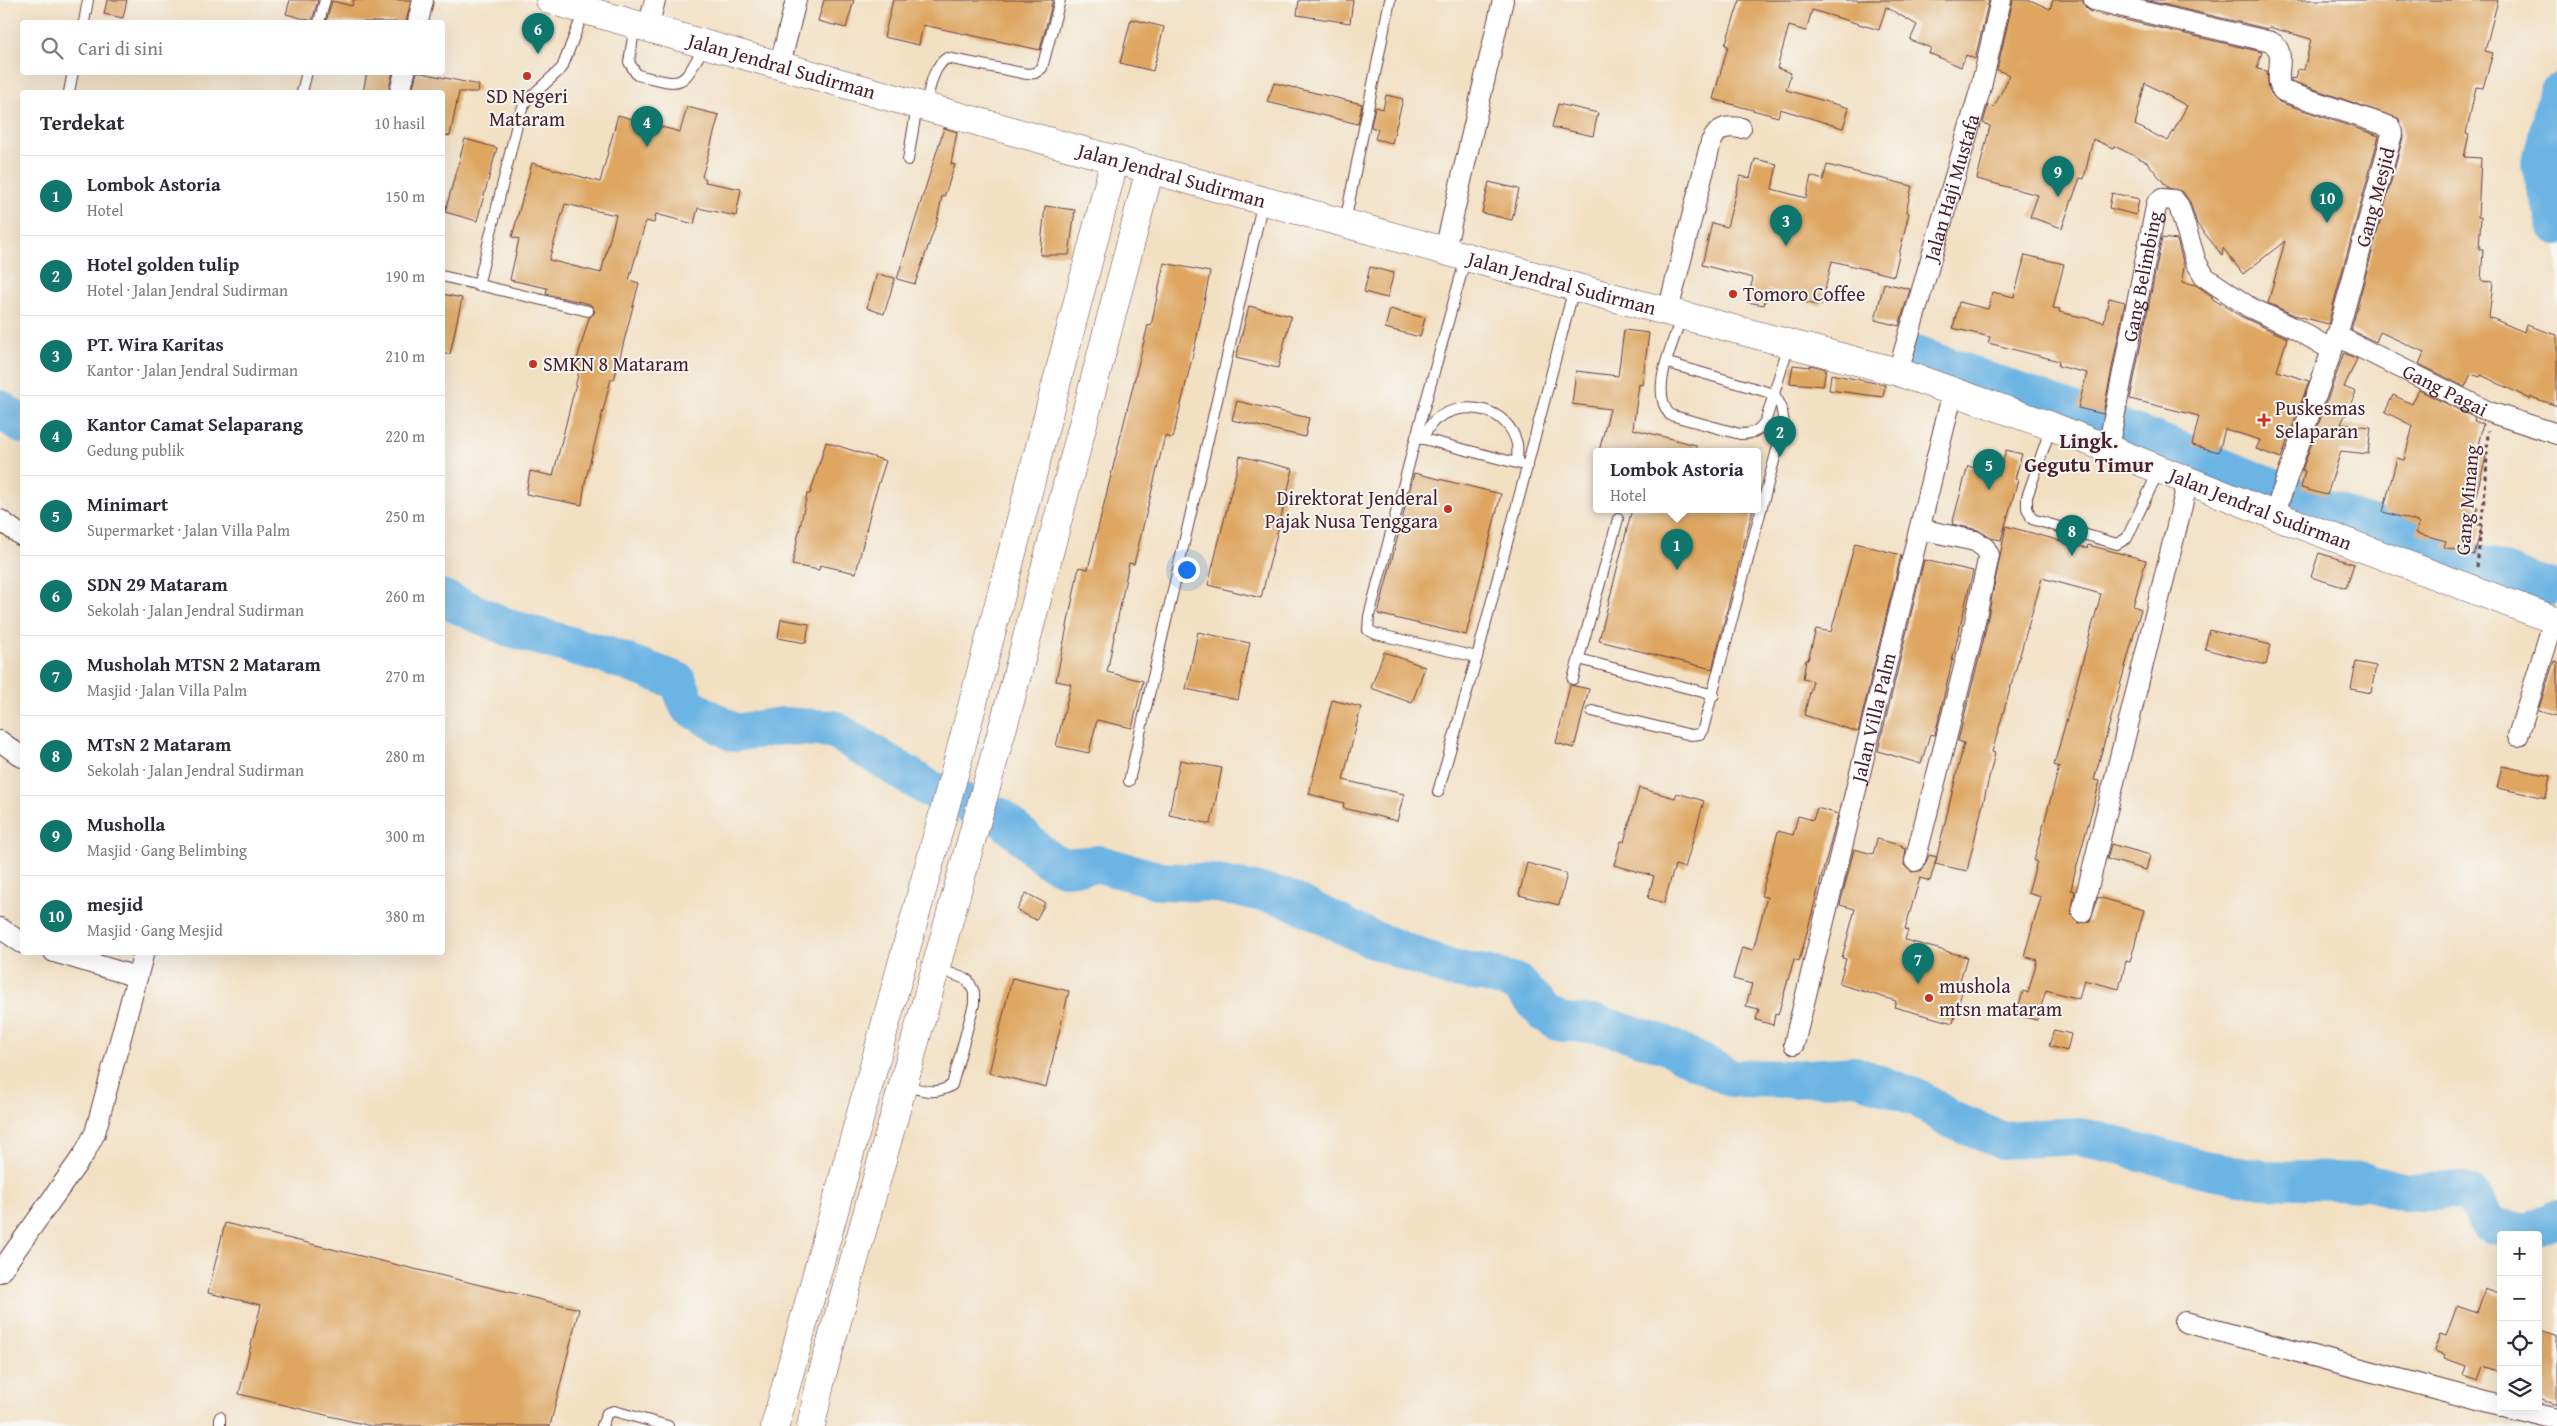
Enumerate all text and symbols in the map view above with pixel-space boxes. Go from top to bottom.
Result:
pin: 6 [522,13,554,54]
search box [20,20,445,75]
street label: Jalan Jendral Sudirman [682,24,879,106]
icon: search [38,34,66,62]
text: Cari di sini [78,34,163,62]
marker: SD Negeri Mataram [521,70,533,82]
place label: SD Negeri Mataram [486,81,568,133]
pin: 4 [631,106,663,147]
text: Terdekat [40,107,124,138]
street label: Jalan Haji Mustafa [1915,110,1987,268]
text: 10 hasil [374,111,425,135]
street label: Jalan Jendral Sudirman [1072,134,1269,215]
street label: Gang Mesjid [2347,143,2402,250]
pin: 9 [2042,156,2074,197]
text: Lombok Astoria [87,170,221,198]
pin: 10 [2311,182,2343,223]
text: 1 [52,184,60,208]
text: 150 m [385,184,425,208]
text: Hotel [87,198,123,222]
pin: 3 [1770,205,1802,246]
street label: Gang Belimbing [2115,208,2169,344]
street label: Jalan Jendral Sudirman [1462,242,1659,322]
text: Hotel golden tulip [87,250,239,278]
text: 2 [52,264,60,288]
text: 190 m [385,264,425,288]
text: Hotel · Jalan Jendral Sudirman [87,278,288,302]
place label: Tomoro Coffee [1743,279,1865,308]
marker: Tomoro Coffee [1727,288,1739,300]
text: PT. Wira Karitas [87,330,224,358]
text: 3 [52,344,60,368]
text: 210 m [385,344,425,368]
place label: SMKN 8 Mataram [543,349,689,378]
street label: Gang Pagai [2398,356,2493,423]
text: Kantor · Jalan Jendral Sudirman [87,358,298,382]
marker: SMKN 8 Mataram [527,358,539,370]
place label: Puskesmas Selaparan [2275,393,2365,445]
text: Kantor Camat Selaparang [87,410,303,438]
marker: Puskesmas Selaparan [2257,413,2271,427]
pin: 2 [1764,416,1796,457]
text: 4 [52,424,60,448]
text: 220 m [385,424,425,448]
district label: Lingk. Gegutu Timur [2024,425,2154,480]
text: Gedung publik [87,438,184,462]
street label: Gang Minang [2447,444,2486,556]
popup [1593,448,1761,513]
pin: 5 [1973,449,2005,490]
text: Lombok Astoria [1610,455,1744,483]
street label: Jalan Jendral Sudirman [2162,459,2356,557]
place label: Direktorat Jenderal Pajak Nusa Tenggara [1265,483,1439,535]
text: Hotel [1610,483,1647,507]
text: Minimart [87,490,168,518]
marker: Direktorat Jenderal Pajak Nusa Tenggara [1442,503,1454,515]
text: 5 [52,504,60,528]
text: 250 m [385,504,425,528]
pin: 8 [2056,515,2088,556]
text: Supermarket · Jalan Villa Palm [87,518,290,542]
pin: 1 [1661,529,1693,570]
your location [1174,557,1200,583]
text: SDN 29 Mataram [87,570,228,598]
text: 6 [52,584,60,608]
text: 260 m [385,584,425,608]
text: Sekolah · Jalan Jendral Sudirman [87,598,304,622]
street label: Jalan Villa Palm [1843,649,1903,788]
text: Musholah MTSN 2 Mataram [87,650,321,678]
text: 7 [52,664,60,688]
text: 270 m [385,664,425,688]
text: Masjid · Jalan Villa Palm [87,678,247,702]
text: MTsN 2 Mataram [87,730,231,758]
text: 8 [52,744,60,768]
text: 280 m [385,744,425,768]
text: Sekolah · Jalan Jendral Sudirman [87,758,304,782]
text: Musholla [87,810,165,838]
text: 9 [52,824,60,848]
text: 300 m [385,824,425,848]
text: Masjid · Gang Belimbing [87,838,247,862]
text: mesjid [87,890,143,918]
text: 10 [48,904,64,928]
text: 380 m [385,904,425,928]
text: Masjid · Gang Mesjid [87,918,223,942]
pin: 7 [1902,943,1934,984]
place label: mushola mtsn mataram [1939,971,2063,1023]
marker: mushola mtsn mataram [1923,992,1935,1004]
map controls [2497,1231,2542,1411]
button: + [2497,1231,2542,1276]
button: − [2497,1276,2542,1321]
button: locate [2497,1321,2542,1366]
button: layers [2497,1366,2542,1411]

